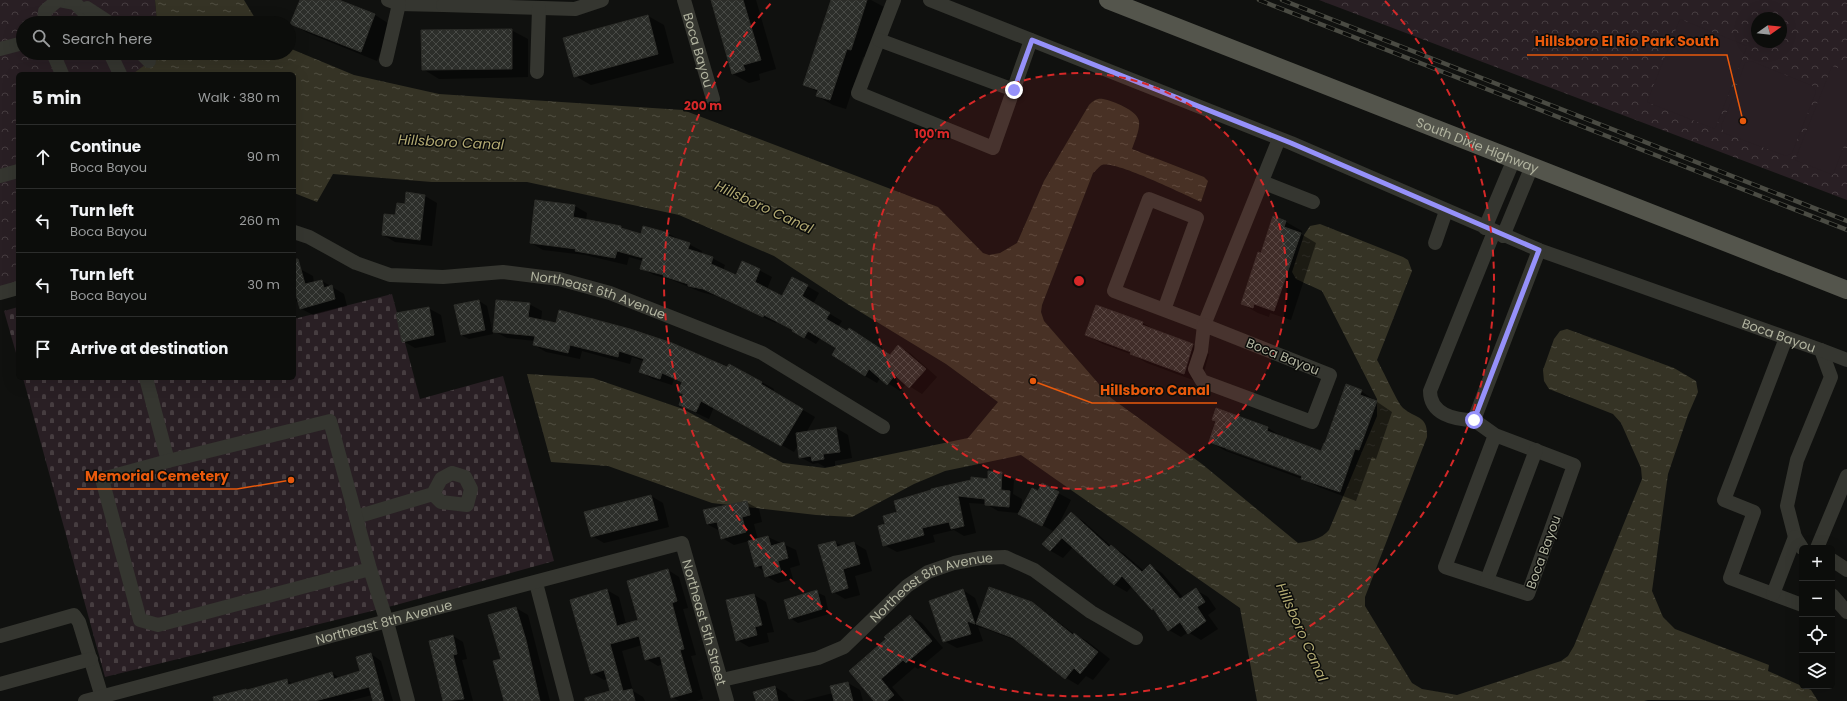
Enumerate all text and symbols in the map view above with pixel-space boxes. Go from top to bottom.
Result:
street label: Boca Bayou [678,10,718,90]
north arrow [1751,12,1787,48]
search box [16,16,296,60]
icon: search [30,27,52,49]
text: Search here [62,28,152,49]
callout: Hillsboro El Rio Park South [1527,29,1727,55]
text: Hillsboro El Rio Park South [1535,31,1719,51]
route end [1005,81,1023,99]
text: 5 min [32,86,81,110]
text: Walk · 380 m [198,88,280,107]
text: 200 m [684,97,722,114]
street label: South Dixie Highway [1413,113,1542,178]
text: 100 m [914,125,950,142]
water label: Hillsboro Canal [397,129,505,155]
text: Continue [70,136,141,157]
icon: ahead [32,146,54,168]
text: 90 m [247,147,280,166]
text: Boca Bayou [70,158,147,177]
water label: Hillsboro Canal [712,175,817,239]
text: Turn left [70,200,134,221]
icon: left [32,210,54,232]
text: 260 m [239,211,280,230]
text: Boca Bayou [70,222,147,241]
text: Turn left [70,264,134,285]
street label: Northeast 6th Avenue [529,267,668,324]
icon: left [32,274,54,296]
centre of rings [1072,274,1086,288]
text: 30 m [247,275,280,294]
text: Boca Bayou [70,286,147,305]
street label: Boca Bayou [1739,314,1818,357]
street label: Boca Bayou [1243,333,1322,380]
icon: arrive [32,338,54,360]
text: Arrive at destination [70,338,228,359]
callout: Hillsboro Canal [1092,377,1217,403]
text: Hillsboro Canal [1100,380,1210,400]
route start [1465,411,1483,429]
callout: Memorial Cemetery [77,463,237,489]
text: Memorial Cemetery [85,466,229,486]
street label: Boca Bayou [1521,513,1566,592]
map controls [1799,545,1835,689]
button: + [1799,545,1835,581]
street label: Northeast 8th Avenue [866,548,993,627]
street label: Northeast 5th Street [677,557,731,688]
water label: Hillsboro Canal [1271,579,1333,685]
button: − [1799,581,1835,617]
street label: Northeast 8th Avenue [313,595,454,650]
button: locate [1799,617,1835,653]
button: layers [1799,653,1835,689]

